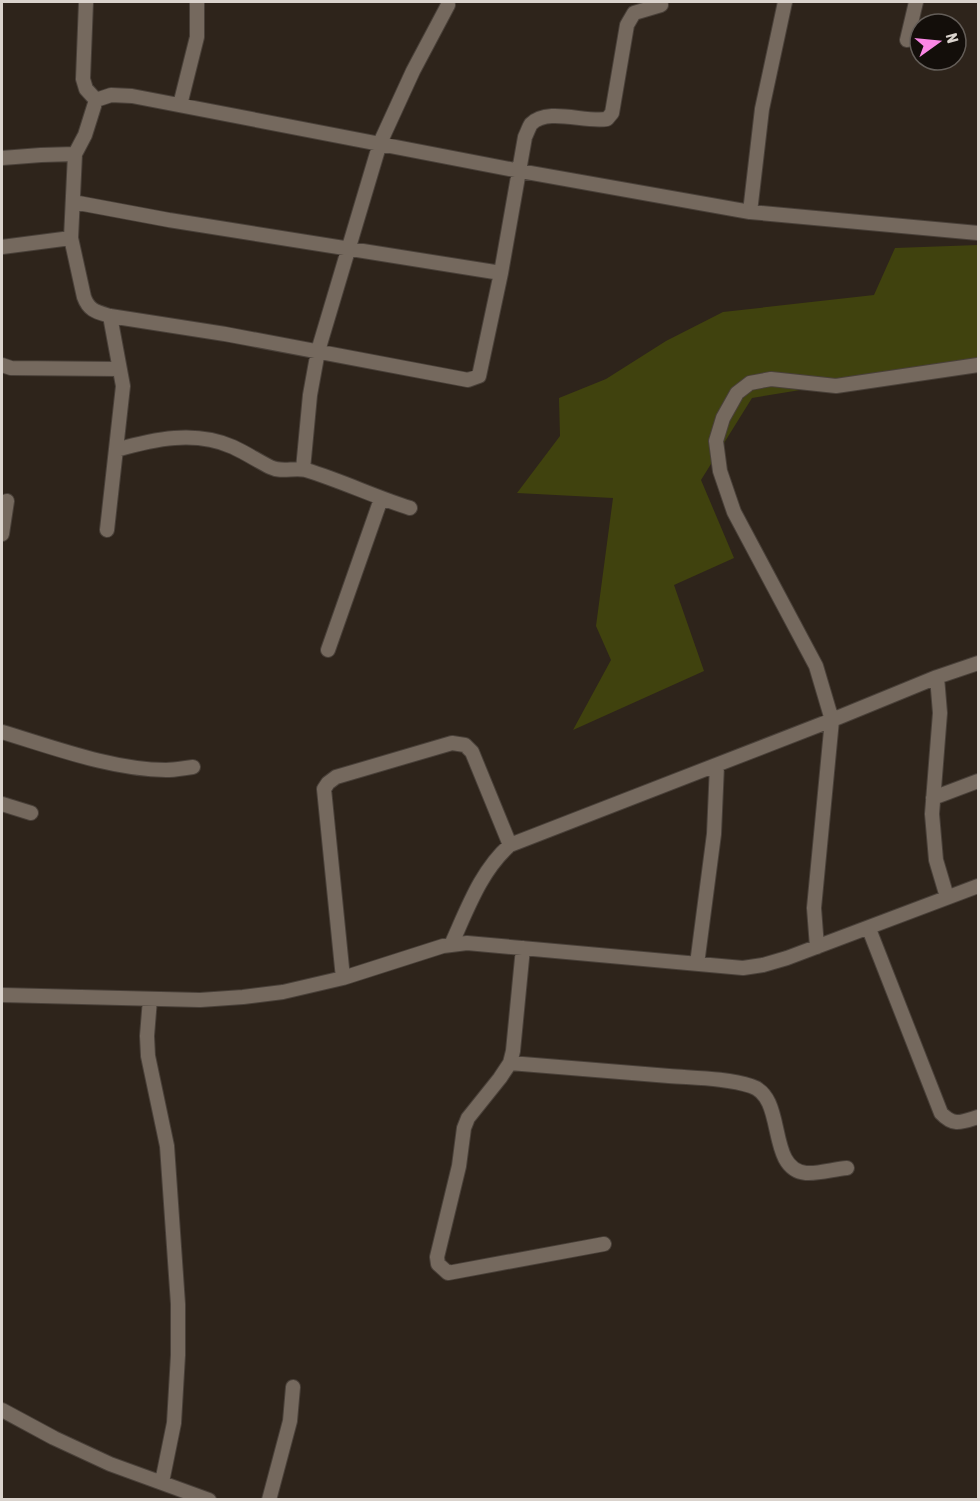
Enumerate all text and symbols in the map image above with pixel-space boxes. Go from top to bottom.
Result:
north arrow [908,12,968,72]
text: N [943,31,962,45]

